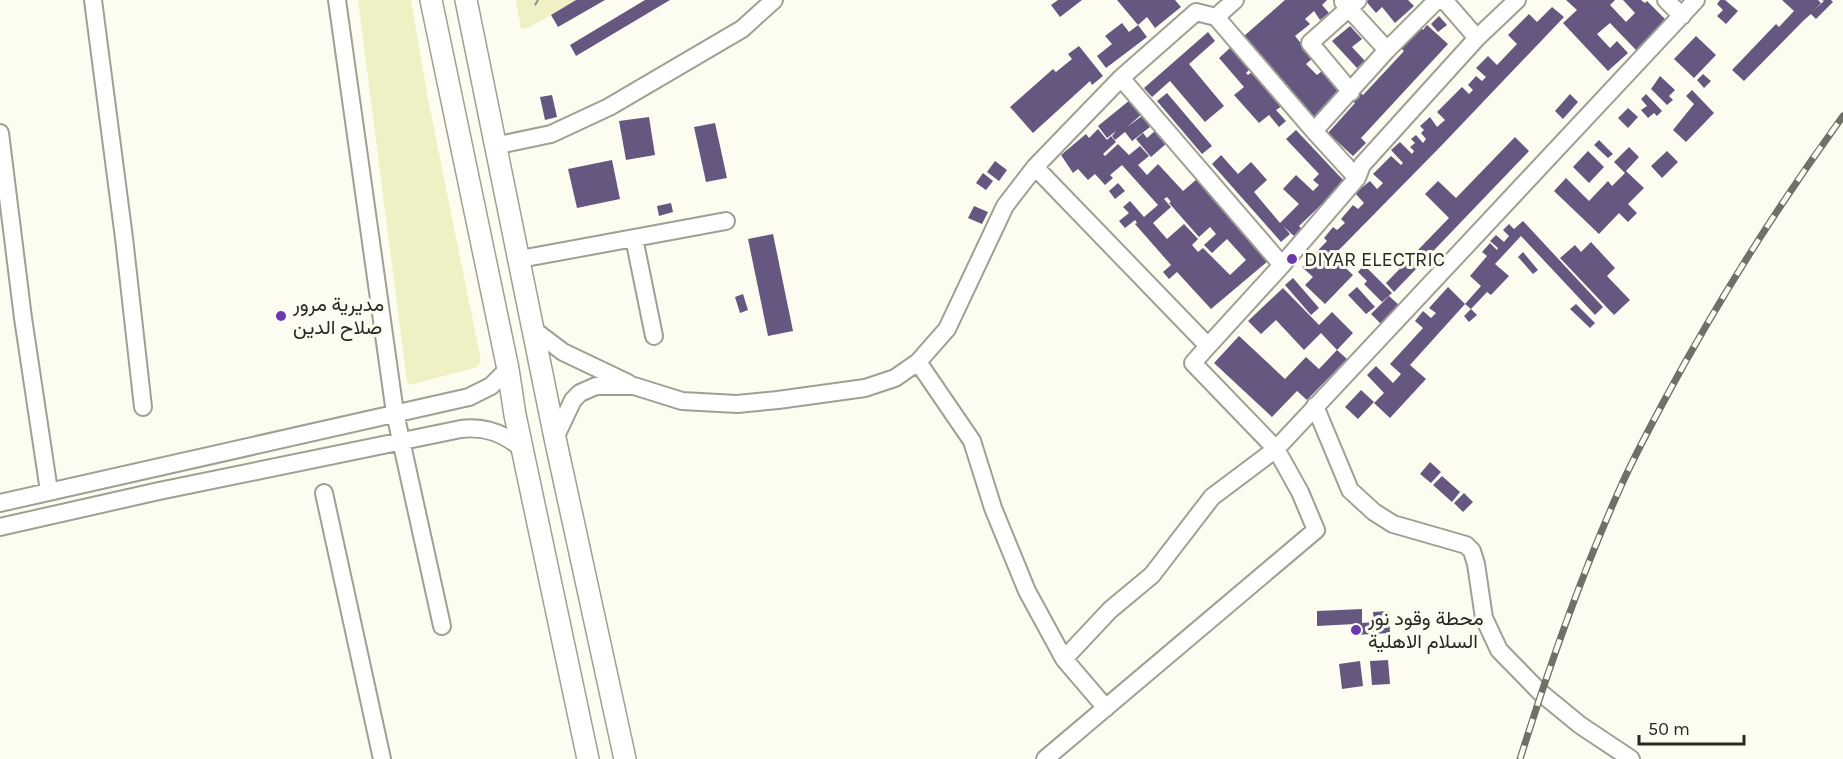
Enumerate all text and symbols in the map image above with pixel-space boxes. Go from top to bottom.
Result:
place label: DIYAR ELECTRIC [1304,248,1445,271]
marker: DIYAR ELECTRIC [1285,252,1299,266]
place label: مديرية مرور صلاح الدين [292,293,384,341]
marker: مديرية مرور صلاح الدين [274,309,288,323]
place label: محطة وقود نور السلام الاهلية [1367,607,1484,654]
marker: محطة وقود نور السلام الاهلية [1349,623,1363,637]
scale bar [1639,708,1744,746]
text: 50 m [1648,718,1690,740]

